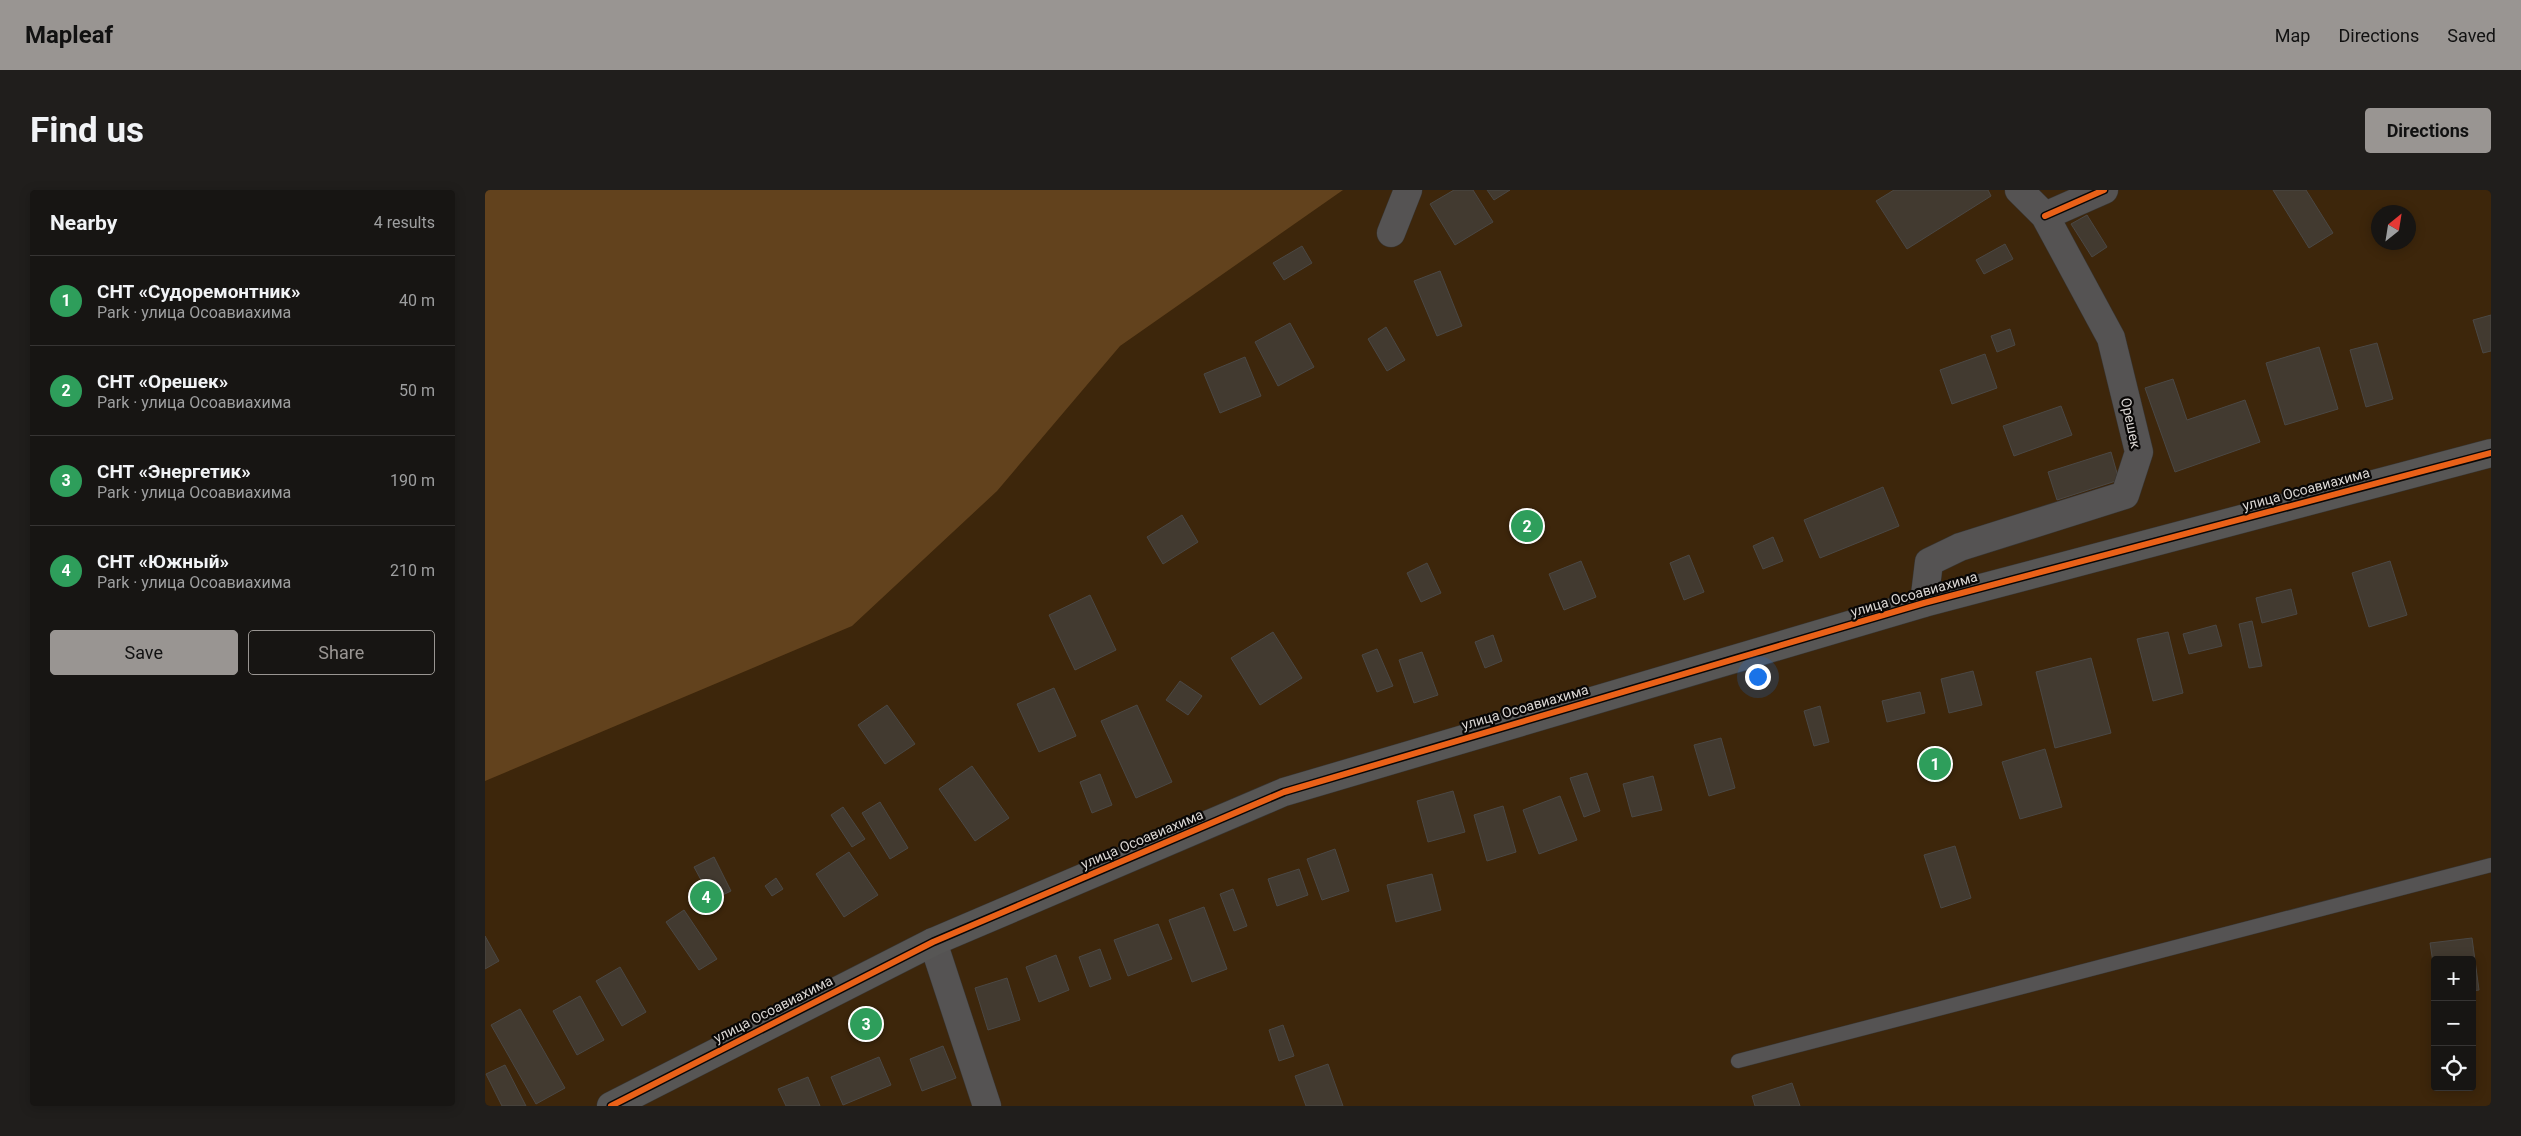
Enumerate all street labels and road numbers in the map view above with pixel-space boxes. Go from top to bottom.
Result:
street label: Орешек [2118,396,2144,450]
street label: улица Осоавиахима [2241,464,2371,514]
street label: улица Осоавиахима [1849,568,1979,620]
street label: улица Осоавиахима [1460,681,1590,733]
street label: улица Осоавиахима [1078,806,1206,872]
street label: улица Осоавиахима [711,972,835,1046]

